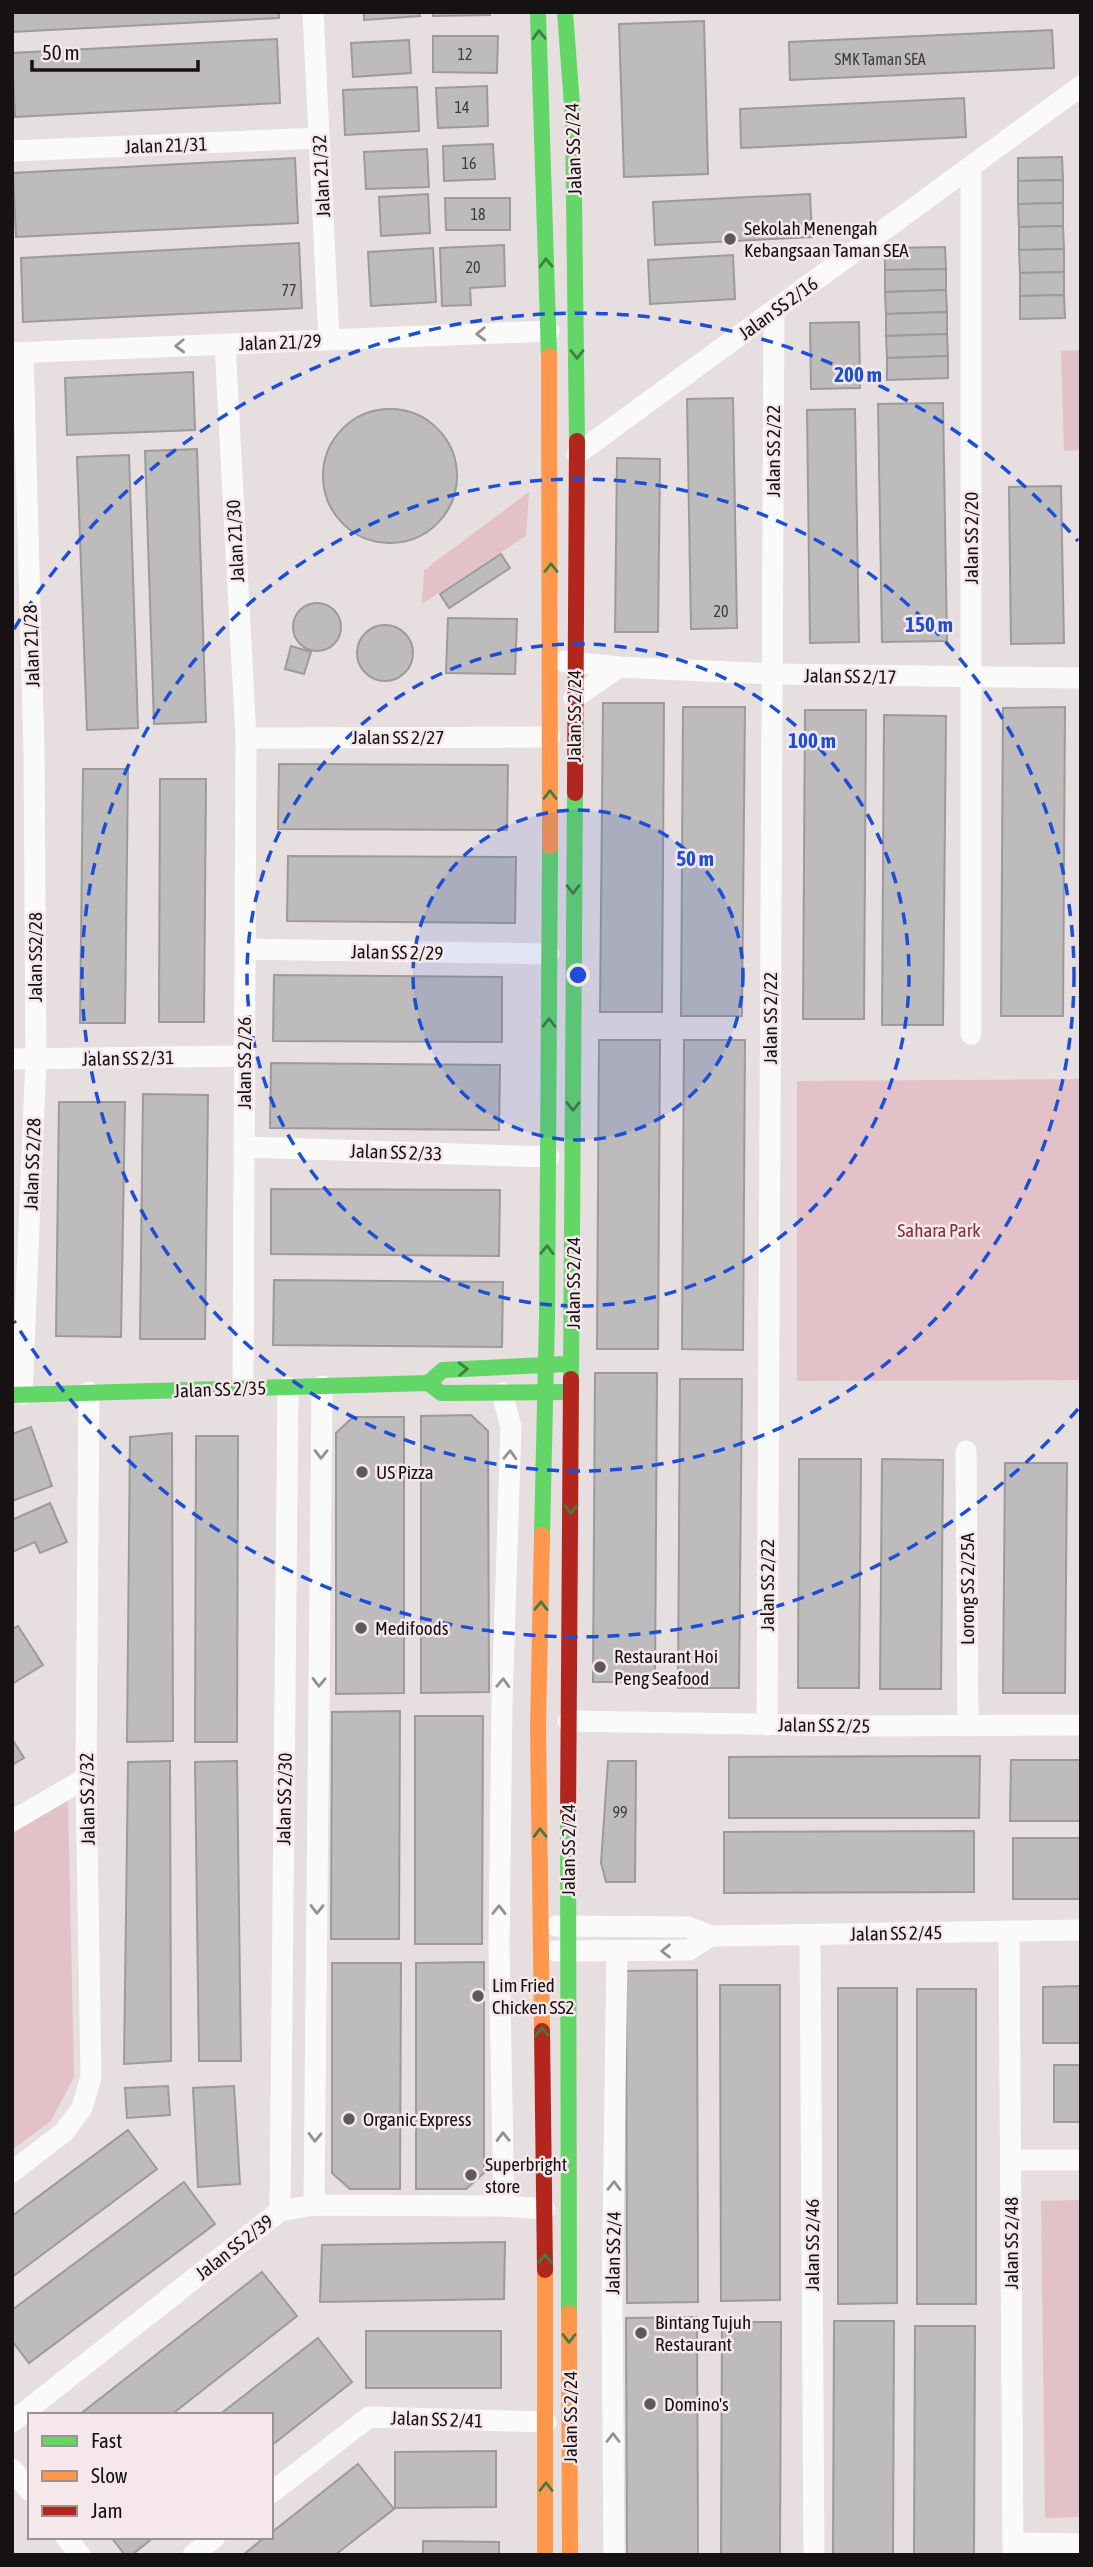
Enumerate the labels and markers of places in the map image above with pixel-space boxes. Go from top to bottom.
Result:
place label: Sekolah Menengah Kebangsaan Taman SEA [744,217,909,261]
marker: Sekolah Menengah Kebangsaan Taman SEA [722,231,738,247]
centre of rings [566,963,590,987]
place label: US Pizza [376,1461,434,1483]
marker: US Pizza [354,1464,370,1480]
place label: Medifoods [375,1617,449,1639]
marker: Medifoods [353,1620,369,1636]
place label: Restaurant Hoi Peng Seafood [614,1645,718,1689]
marker: Restaurant Hoi Peng Seafood [592,1659,608,1675]
place label: Lim Fried Chicken SS2 [492,1974,574,2018]
marker: Lim Fried Chicken SS2 [470,1988,486,2004]
place label: Organic Express [363,2108,472,2130]
marker: Organic Express [341,2111,357,2127]
place label: Superbright store [485,2153,567,2197]
marker: Superbright store [463,2167,479,2183]
place label: Bintang Tujuh Restaurant [655,2311,751,2355]
marker: Bintang Tujuh Restaurant [633,2325,649,2341]
place label: Domino's [664,2393,729,2415]
marker: Domino's [642,2396,658,2412]

